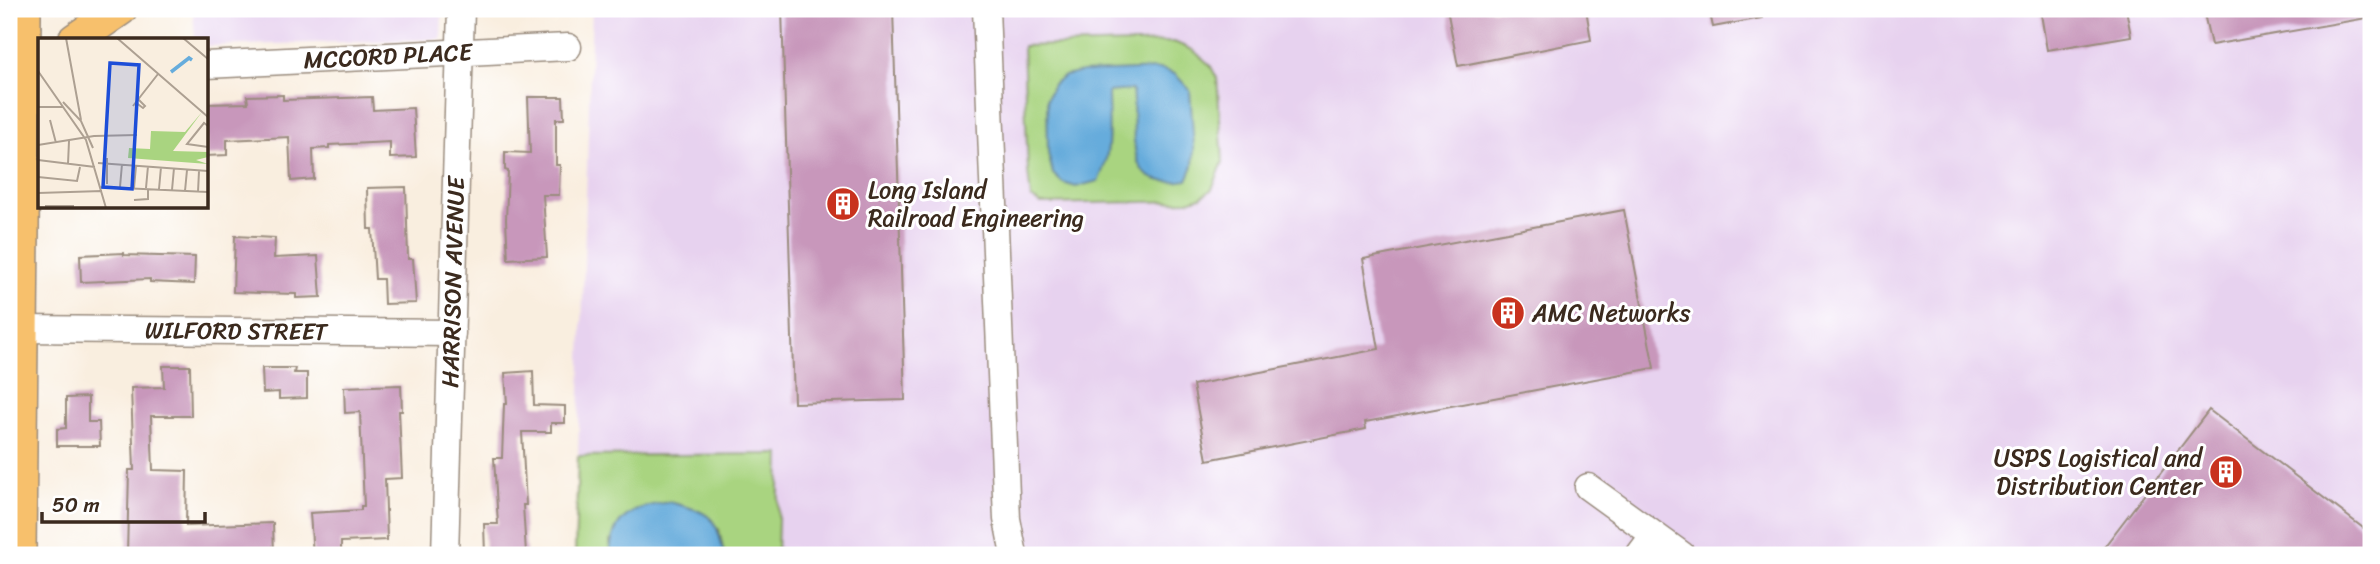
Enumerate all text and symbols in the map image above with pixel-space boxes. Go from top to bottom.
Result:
street label: MCCORD PLACE [303,31,475,81]
inset map [38,38,208,208]
place label: Long Island Railroad Engineering [868,169,1084,239]
street label: HARRISON AVENUE [429,174,477,388]
building icon: Long Island Railroad Engineering [824,185,862,223]
place label: AMC Networks [1531,292,1691,334]
building icon: AMC Networks [1489,294,1527,332]
street label: WILFORD STREET [145,309,329,353]
place label: USPS Logistical and Distribution Center [1994,437,2204,507]
building icon: USPS Logistical and Distribution Center [2207,453,2245,491]
scale bar [42,480,205,524]
text: 50 m [52,486,100,524]

